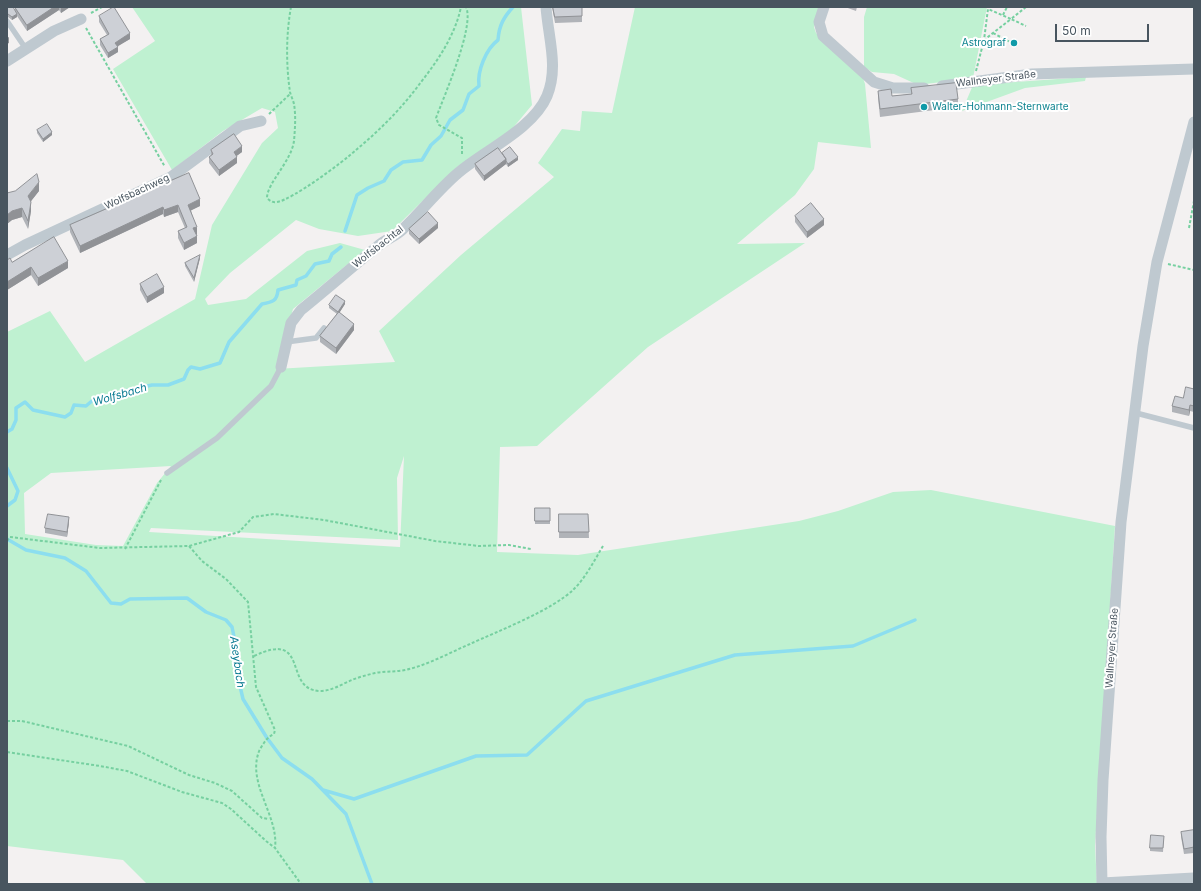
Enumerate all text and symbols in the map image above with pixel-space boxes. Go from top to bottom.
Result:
scale bar [1057,16,1151,42]
text: 50 m [1062,23,1091,38]
place label: Astrograf [962,37,1006,49]
marker: Astrograf [1009,38,1019,48]
street label: Wallneyer Straße [955,68,1037,90]
place label: Walter-Hohmann-Sternwarte [932,101,1069,113]
marker: Walter-Hohmann-Sternwarte [919,102,929,112]
street label: Wolfsbachweg [103,172,171,212]
street label: Wolfsbachtal [350,223,406,271]
water label: Wolfsbach [92,381,148,409]
street label: Wallneyer Straße [1103,608,1121,688]
water label: Aseybach [227,635,247,689]

